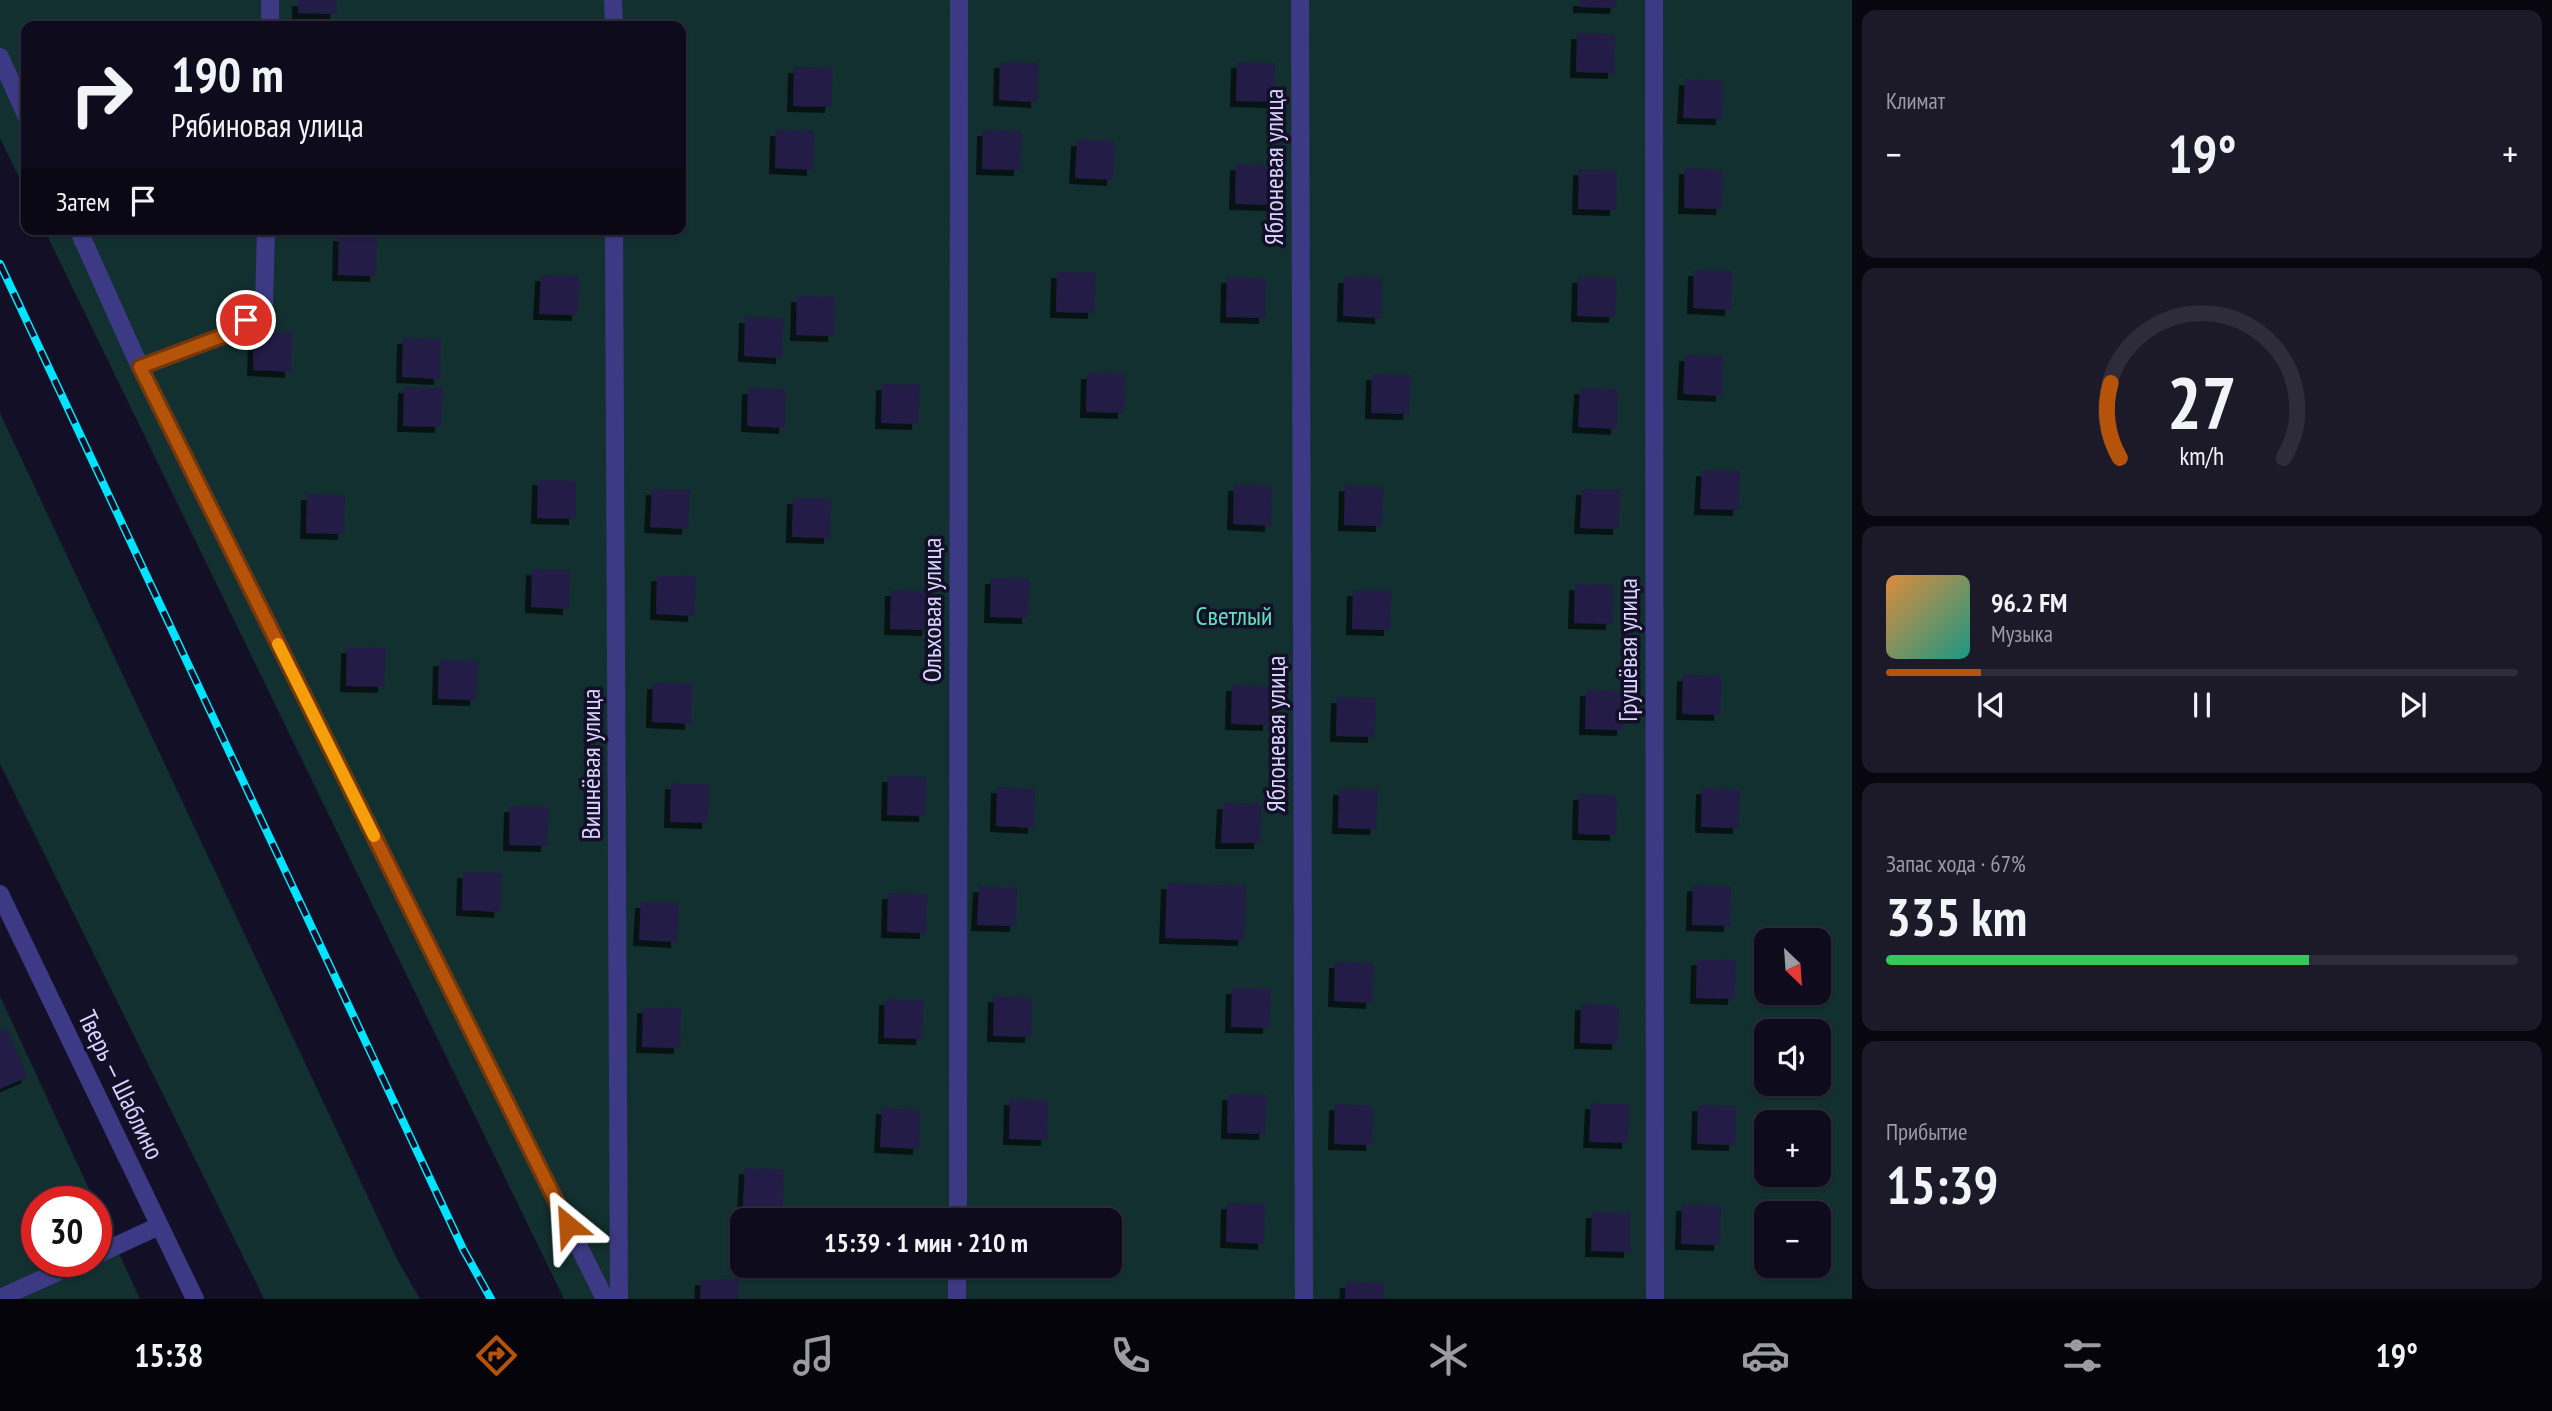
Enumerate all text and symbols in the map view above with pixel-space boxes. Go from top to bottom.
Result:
text: 190 m [171,42,284,106]
icon: right [56,49,147,140]
text: Климат [1886,86,1945,115]
street label: Яблоневая улица [1257,89,1290,245]
text: Рябиновая улица [171,104,364,146]
text: 19° [2168,120,2236,187]
text: − [1886,129,1902,178]
text: + [2502,129,2518,178]
icon: arrive [124,182,162,220]
text: Затем [56,185,110,218]
pin [216,290,276,350]
icon: arrive [227,301,265,339]
text: 27 [2167,354,2237,448]
text: km/h [2180,439,2224,471]
street label: Ольховая улица [915,538,948,682]
street label: Грушёвая улица [1611,578,1644,722]
text: 96.2 FM [1991,586,2067,619]
park label: Светлый [1196,599,1272,632]
text: Музыка [1991,619,2053,648]
street label: Яблоневая улица [1259,656,1292,812]
icon: previous [1972,686,2010,724]
icon: pause [2183,686,2221,724]
icon: next [2394,686,2432,724]
street label: Вишнёвая улица [574,689,607,839]
text: Запас хода · 67% [1886,849,2026,878]
text: 335 km [1886,883,2027,950]
north arrow [1754,928,1830,1004]
map controls [1754,928,1831,1278]
street label: Тверь — Шаблино [71,1005,172,1165]
button: sound [1754,1019,1831,1096]
button: + [1754,1110,1831,1187]
text: Прибытие [1886,1117,1967,1146]
text: 15:39 [1886,1151,1998,1218]
speed limit sign: 30 [21,1186,112,1277]
position arrow [531,1188,605,1262]
button: − [1754,1201,1831,1278]
text: 15:39 · 1 мин · 210 m [824,1226,1028,1259]
icon: directions [472,1331,521,1380]
icon: music [789,1331,838,1380]
icon: phone [1106,1331,1155,1380]
icon: climate [1424,1331,1473,1380]
icon: car [1741,1331,1790,1380]
icon: filters [2058,1331,2107,1380]
text: 15:38 [134,1334,203,1376]
text: 19° [2376,1334,2418,1376]

